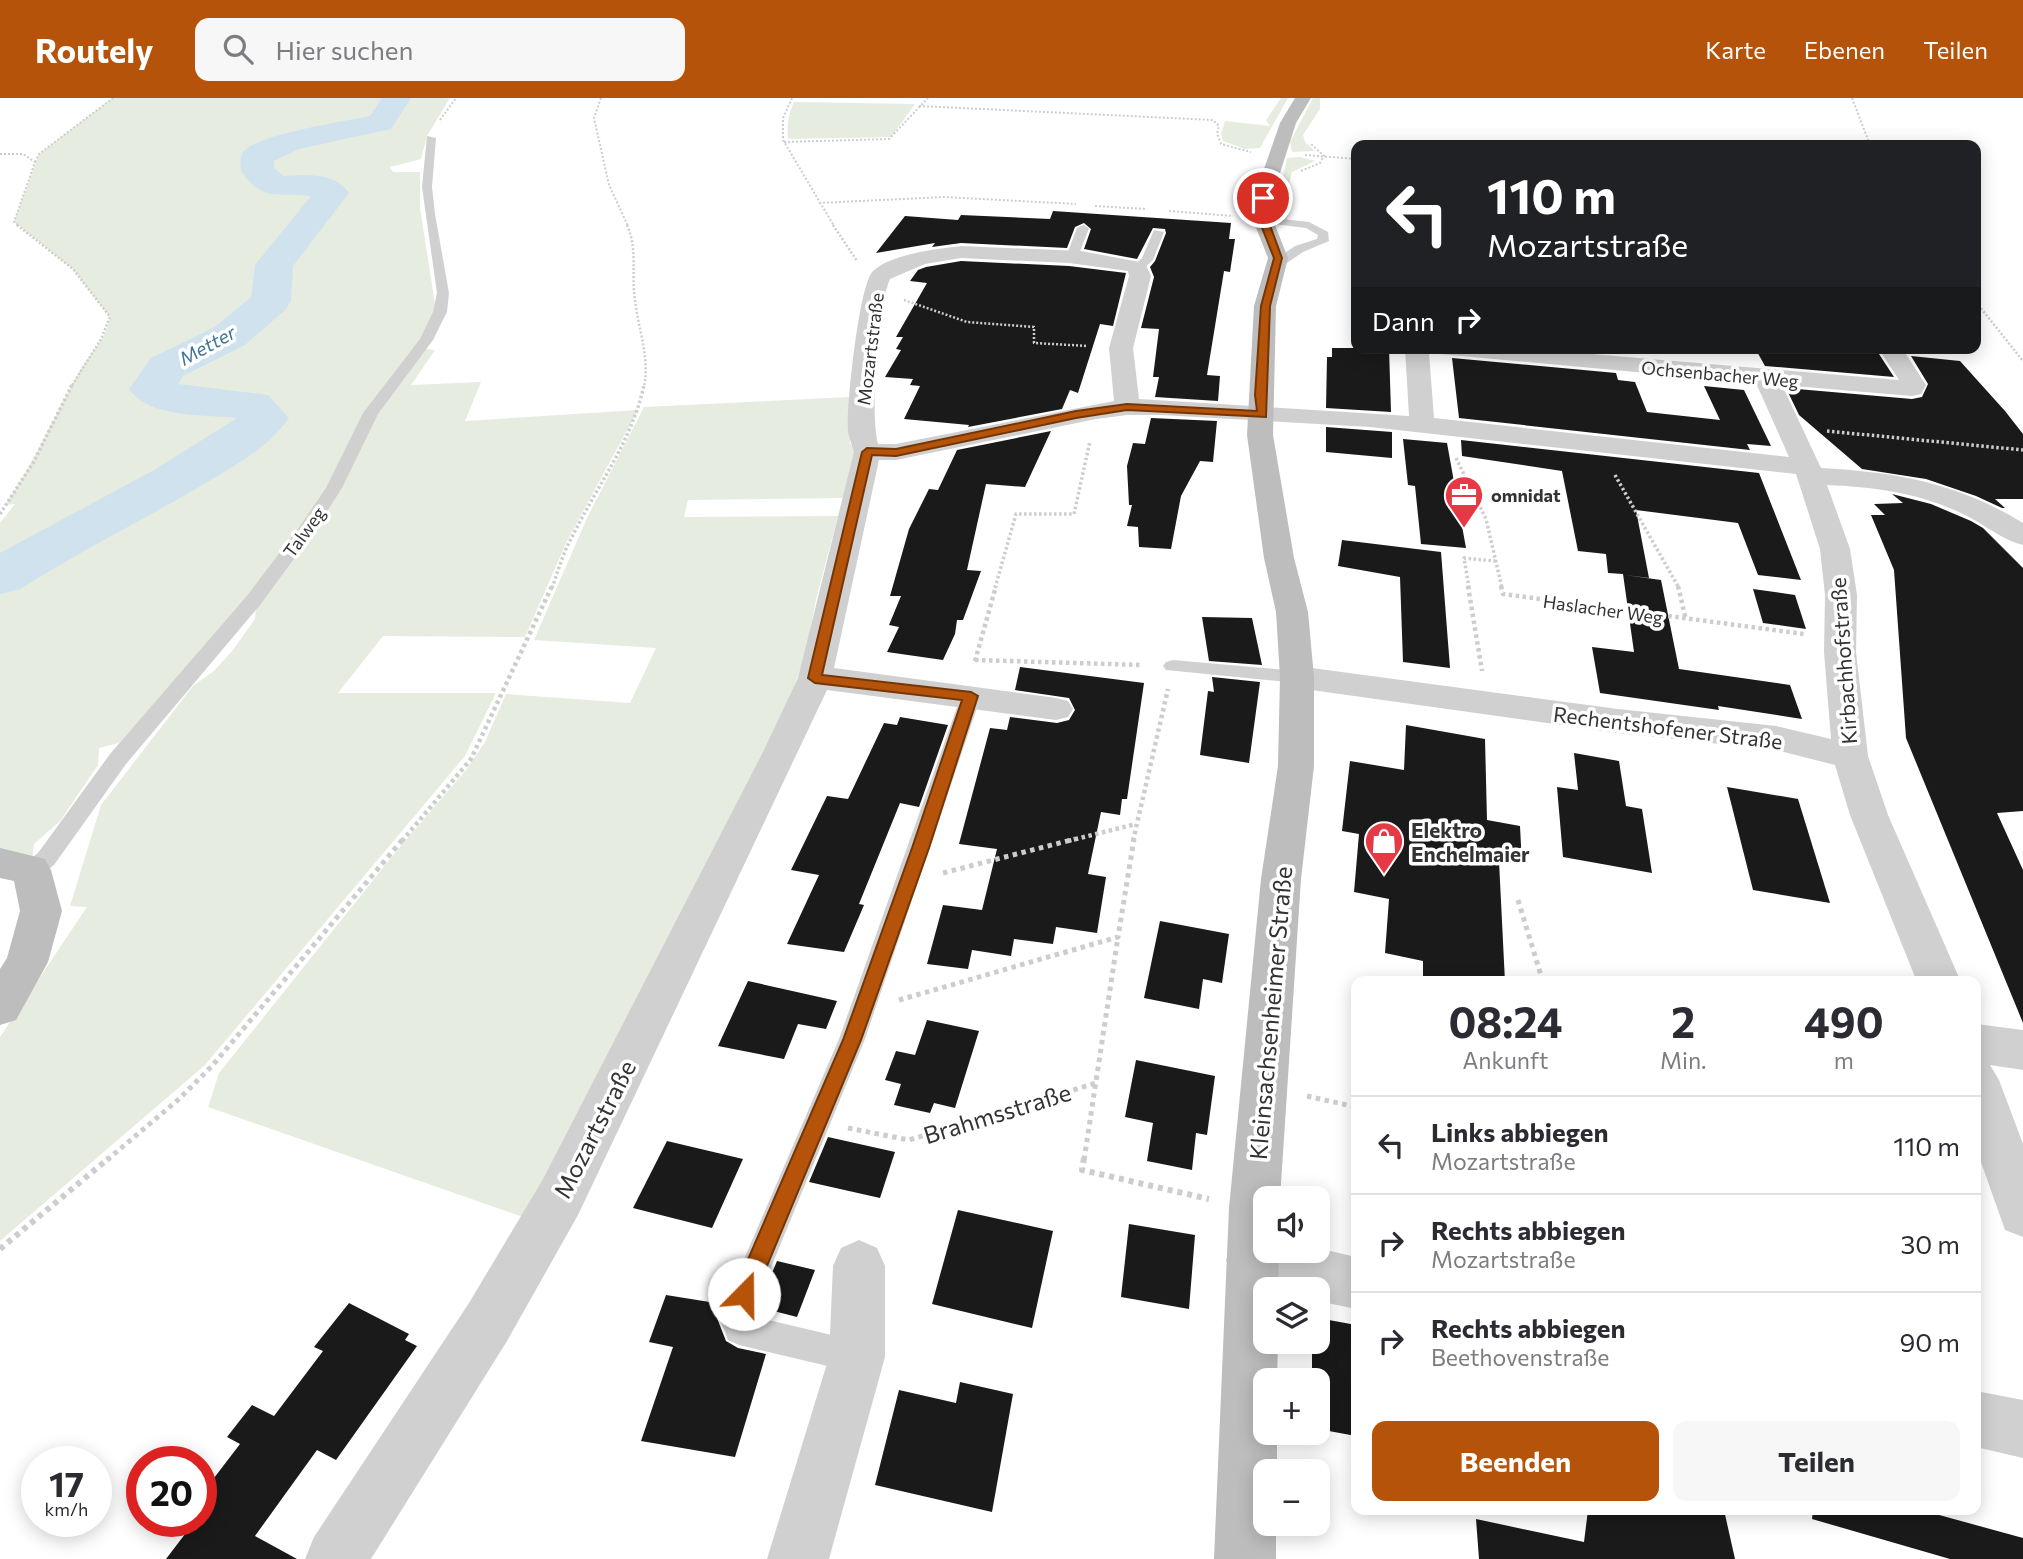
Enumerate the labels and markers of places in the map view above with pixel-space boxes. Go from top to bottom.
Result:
pin [1233,168,1293,228]
office icon: omnidat [1443,474,1485,529]
place label: omnidat [1491,484,1561,506]
place label: Elektro Enchelmaier [1411,817,1530,866]
shop icon: Elektro Enchelmaier [1363,820,1405,875]

